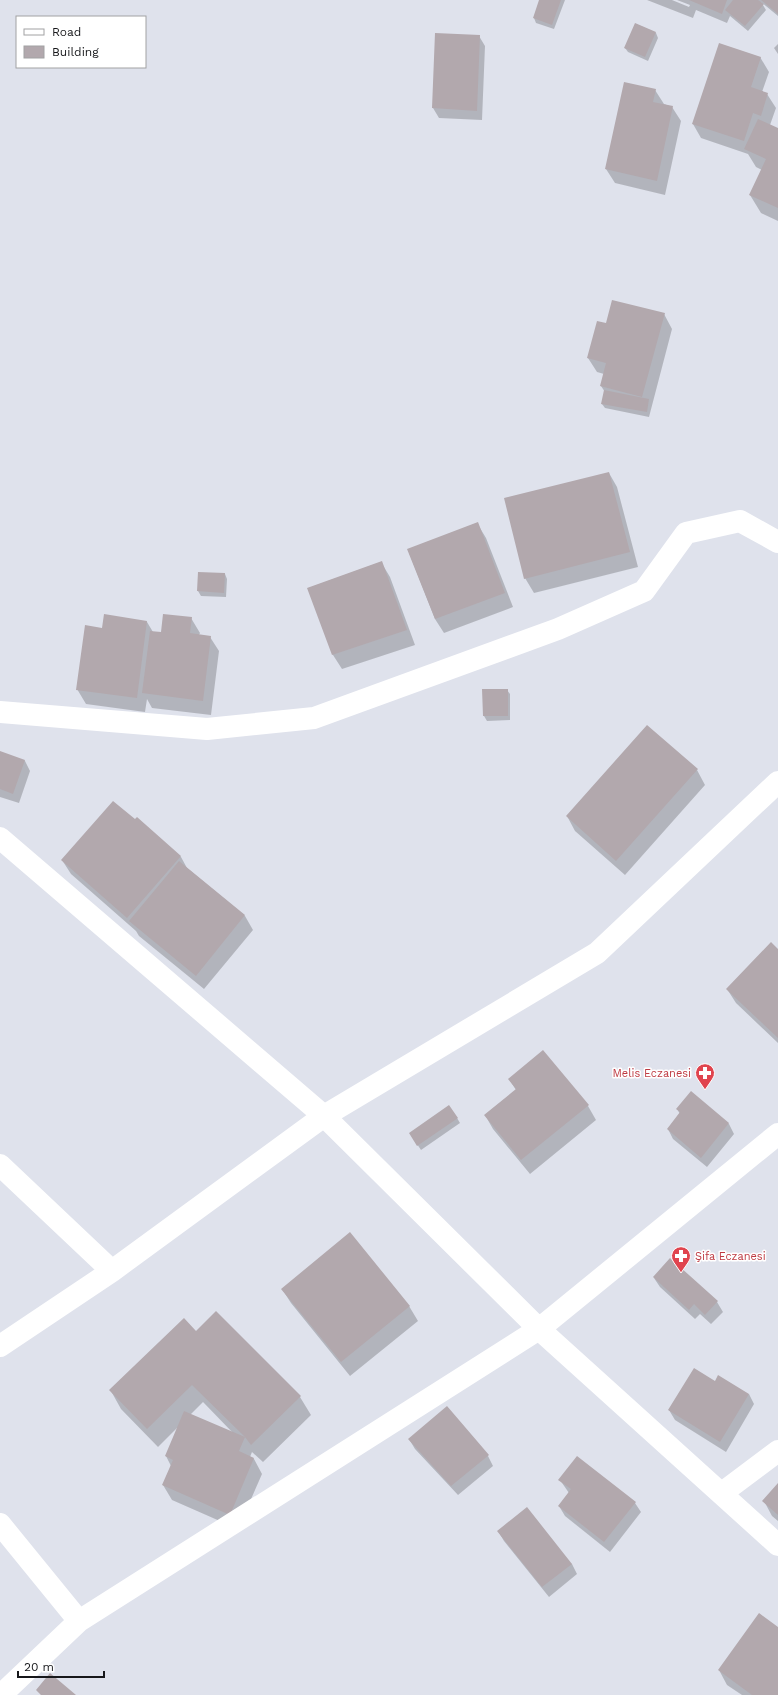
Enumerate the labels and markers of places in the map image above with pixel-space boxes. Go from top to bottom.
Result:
pharmacy icon: Melis Eczanesi [694,1062,716,1090]
place label: Melis Eczanesi [613,1067,691,1080]
pharmacy icon: Şifa Eczanesi [670,1245,692,1273]
place label: Şifa Eczanesi [695,1250,766,1263]

